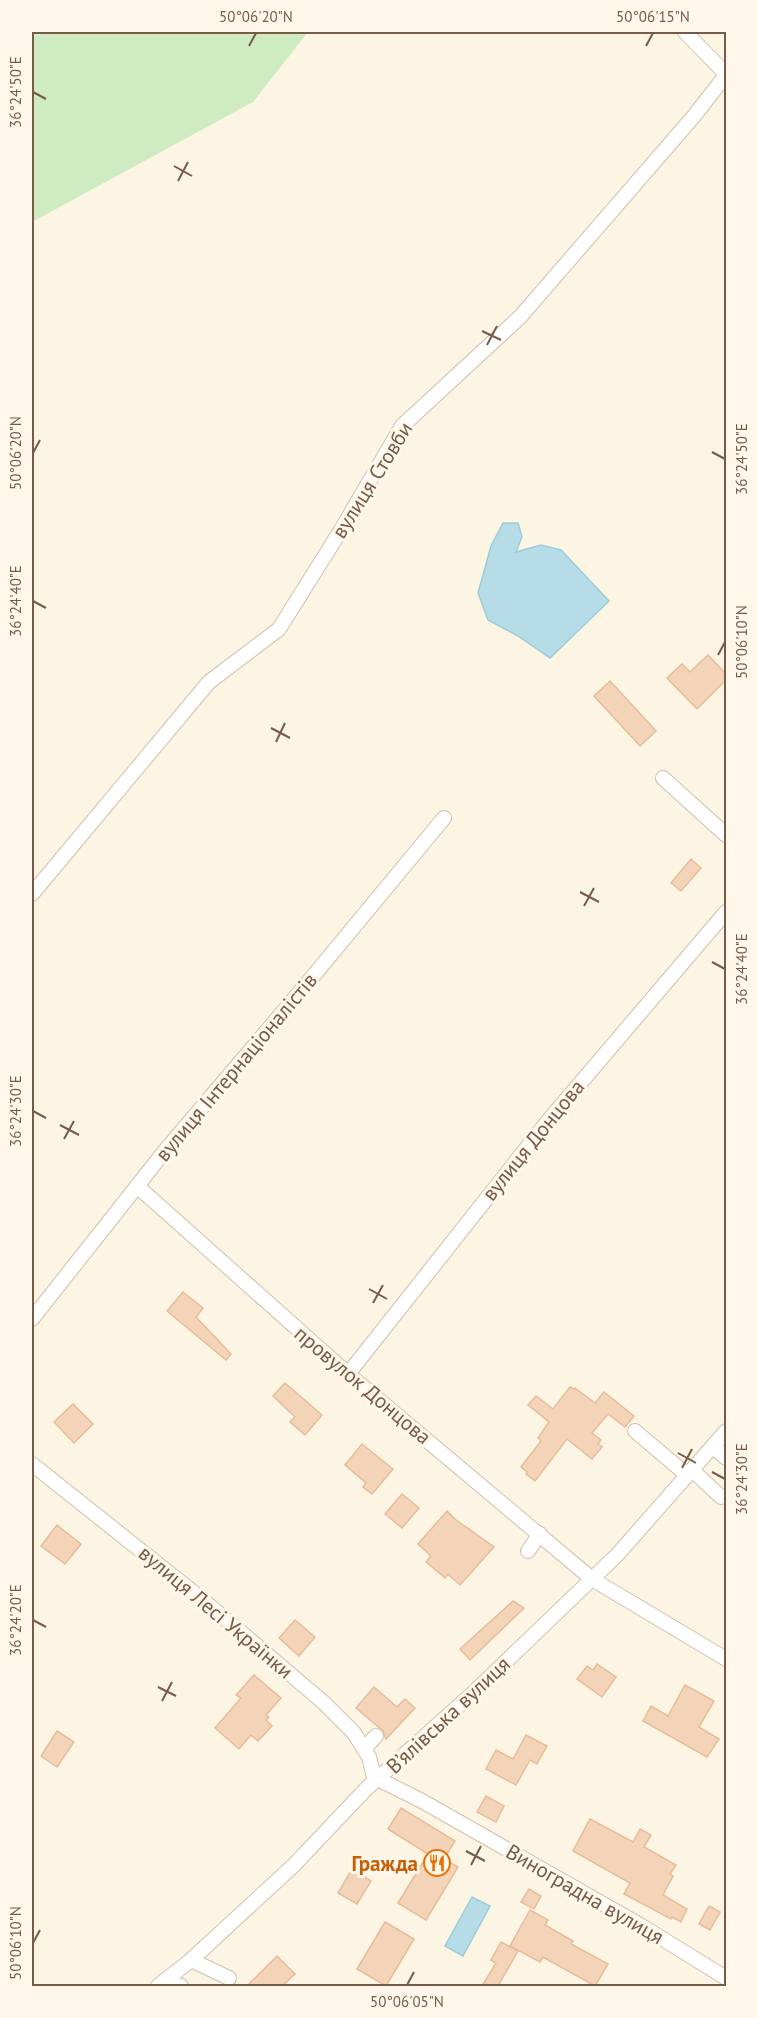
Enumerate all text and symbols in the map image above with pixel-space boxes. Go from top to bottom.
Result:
text: 50°06'20"N [219,7,293,26]
text: 50°06'15"N [616,7,690,26]
text: 36°24'50"E [6,56,25,128]
text: 50°06'20"N [6,416,25,490]
street label: вулиця Стовби [326,417,418,543]
text: 36°24'50"E [732,423,751,495]
text: 36°24'40"E [6,565,25,637]
text: 50°06'10"N [732,605,751,679]
text: 36°24'40"E [732,933,751,1005]
street label: вулиця Інтернаціоналістів [149,967,323,1167]
street label: вулиця Донцова [476,1074,590,1206]
text: 36°24'30"E [6,1075,25,1147]
street label: провулок Донцова [289,1320,437,1450]
text: 36°24'30"E [732,1443,751,1515]
street label: вулиця Лесі Українки [133,1539,299,1685]
text: 36°24'20"E [6,1584,25,1656]
street label: В’ялівська вулиця [380,1651,516,1779]
street label: Виноградна вулиця [501,1838,669,1950]
restaurant icon: Гражда [422,1848,452,1878]
place label: Гражда [352,1850,418,1877]
text: 50°06'10"N [6,1906,25,1980]
text: 50°06'05"N [370,1992,444,2011]

